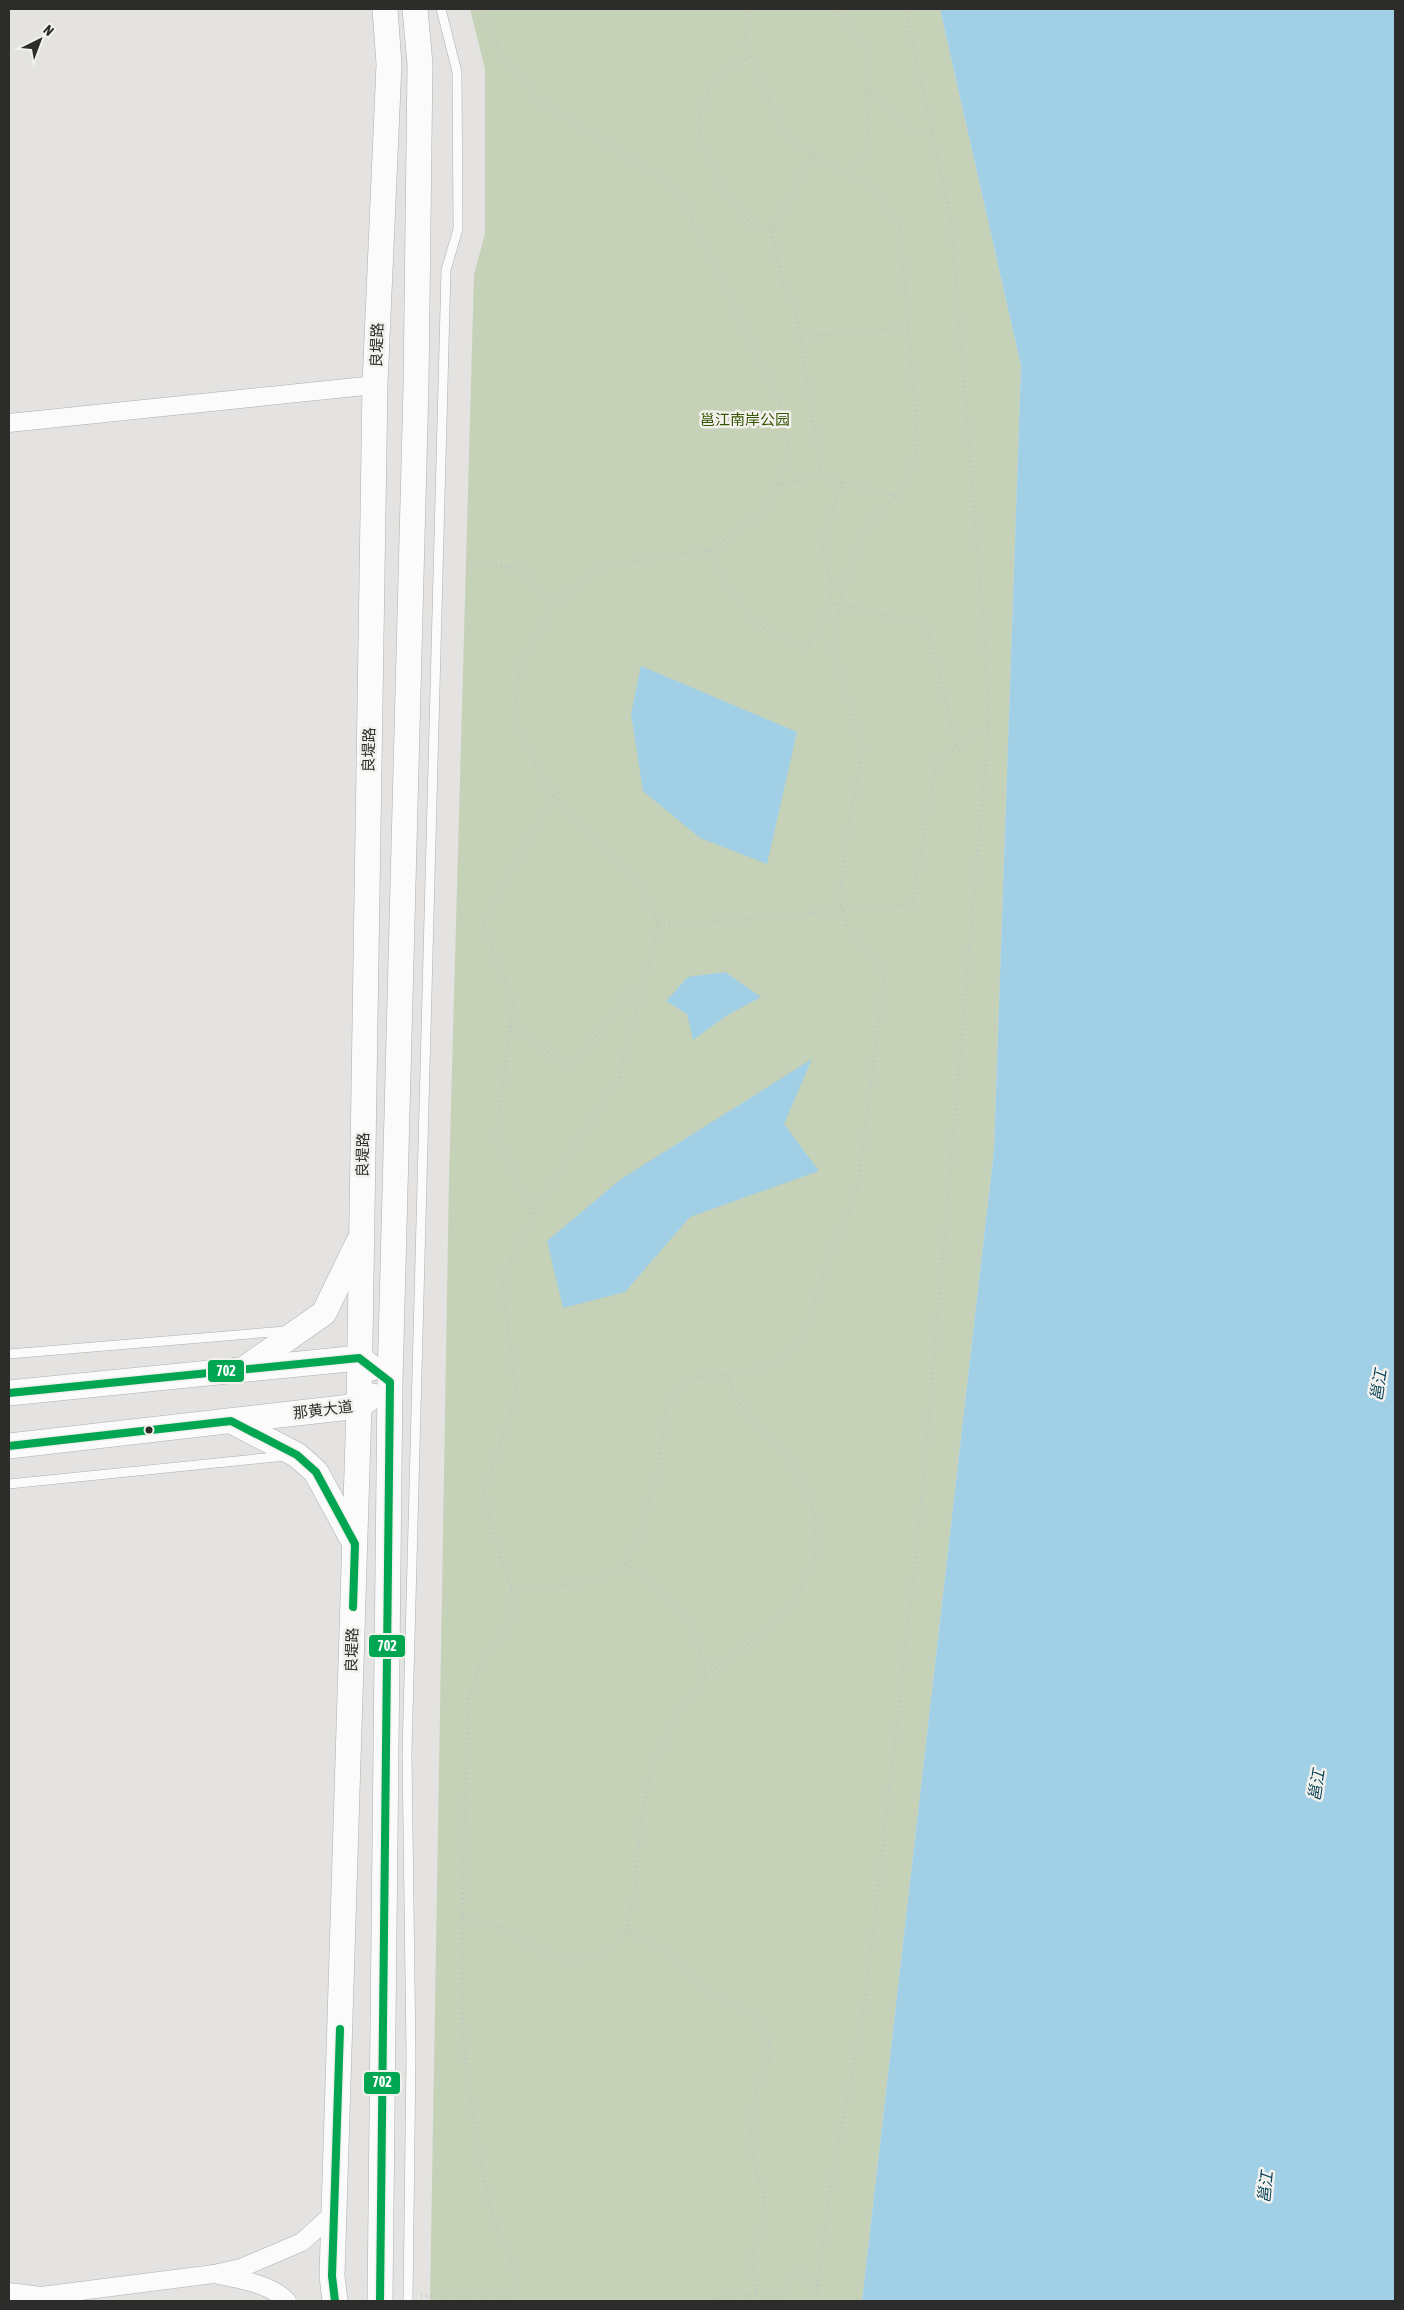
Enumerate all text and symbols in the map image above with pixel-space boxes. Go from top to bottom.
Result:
north arrow [15,15,65,65]
text: N [40,22,57,39]
street label: 良堤路 [367,322,386,368]
park label: 邕江南岸公园 [700,411,790,428]
street label: 良堤路 [360,727,377,773]
street label: 良堤路 [354,1132,371,1178]
line badge: 702 [207,1359,245,1383]
text: 702 [216,1363,236,1379]
water label: 邕江 [1367,1366,1390,1402]
street label: 那黄大道 [292,1397,354,1422]
unlabelled marker [144,1425,154,1435]
street label: 良堤路 [342,1627,361,1673]
line badge: 702 [368,1634,406,1658]
text: 702 [377,1638,397,1654]
water label: 邕江 [1305,1766,1328,1802]
line badge: 702 [363,2071,401,2095]
text: 702 [372,2074,392,2090]
water label: 邕江 [1254,2168,1276,2204]

